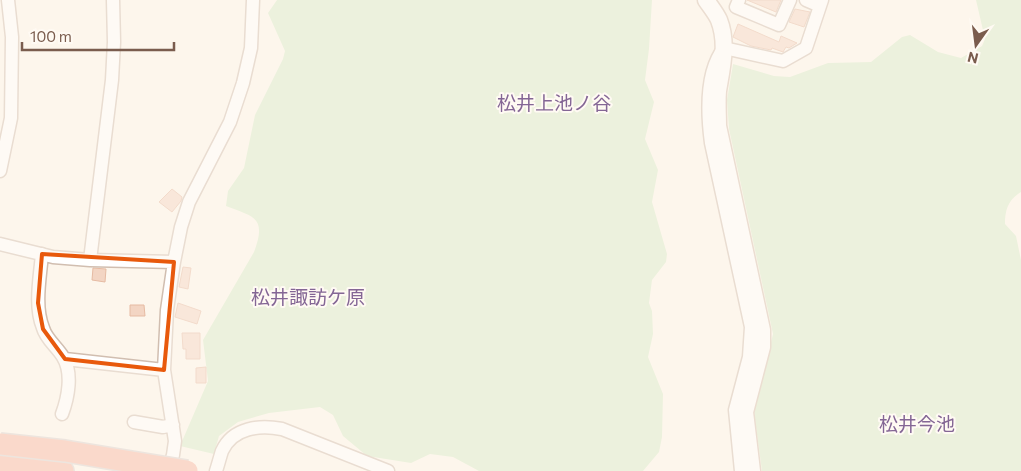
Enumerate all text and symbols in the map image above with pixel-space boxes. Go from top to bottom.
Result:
scale bar [22,20,175,52]
north arrow [951,20,1001,70]
text: 100 m [30,27,72,45]
text: N [966,49,980,68]
district label: 松井上池ノ谷 [497,91,611,114]
district label: 松井諏訪ケ原 [251,285,365,308]
district label: 松井今池 [879,412,955,435]

